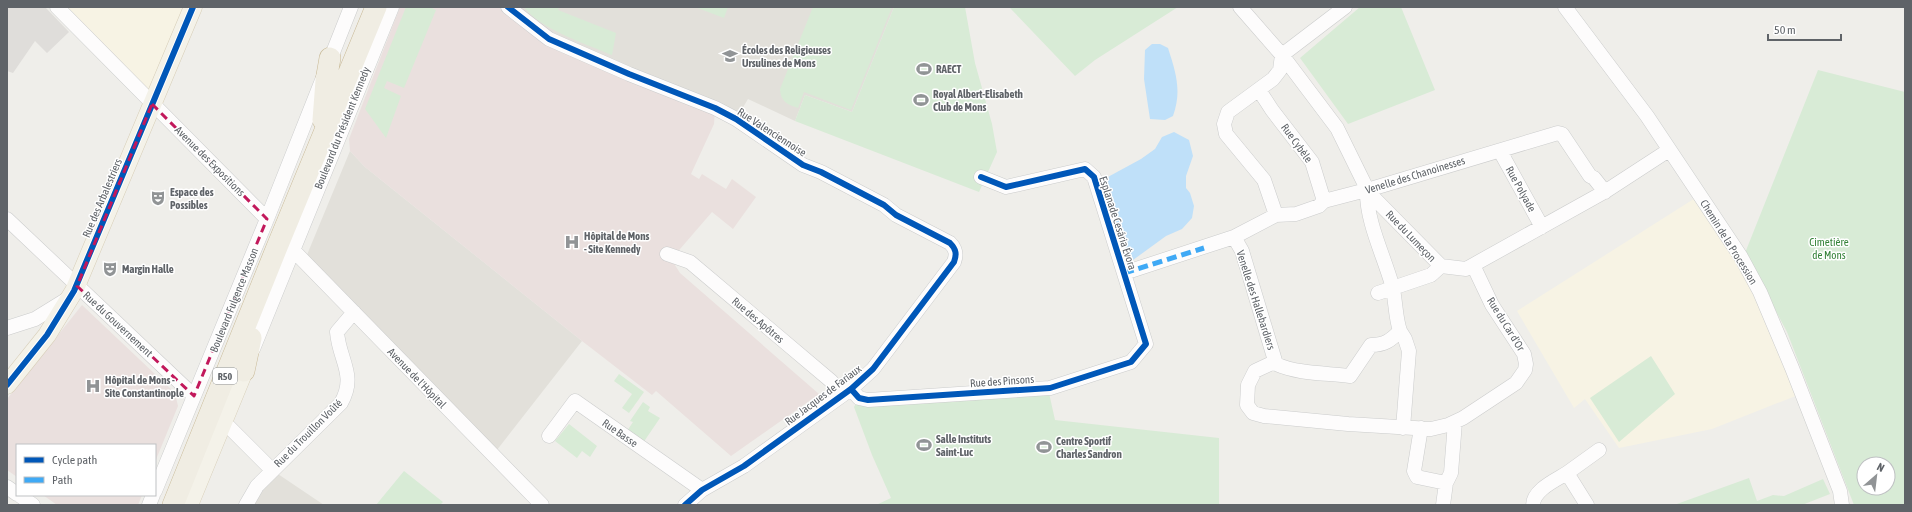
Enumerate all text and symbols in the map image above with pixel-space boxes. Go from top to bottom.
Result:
scale bar [1768,16,1841,42]
text: 50 m [1774,23,1796,37]
place label: Écoles des Religieuses Ursulines de Mons [742,44,831,69]
school or university icon: Écoles des Religieuses Ursulines de Mons [721,47,739,65]
sports icon: RAECT [915,60,933,78]
place label: RAECT [936,63,962,75]
street label: Boulevard du Président Kennedy [312,65,372,191]
place label: Royal Albert-Elisabeth Club de Mons [933,88,1023,113]
sports icon: Royal Albert-Elisabeth Club de Mons [912,91,930,109]
street label: Rue Valenciennoise [735,105,809,159]
street label: Rue Cybèle [1279,121,1315,165]
street label: Avenue des Expositions [173,124,247,198]
street label: Venelle des Chanoinesses [1364,154,1466,196]
street label: Rue des Arbalestriers [80,157,124,239]
street label: Rue Polyade [1504,164,1538,214]
street label: Esplanade Cesária Évora [1097,175,1139,271]
place label: Espace des Possibles [170,186,214,211]
theatre icon: Espace des Possibles [149,189,167,207]
street label: Chemin de la Procession [1698,197,1760,287]
street label: Rue du Lumeçon [1384,208,1438,264]
place label: Hôpital de Mons - Site Kennedy [584,230,650,255]
hospital icon: Hôpital de Mons - Site Kennedy [563,233,581,251]
park label: Cimetière de Mons [1809,236,1849,261]
street label: Boulevard Fulgence Masson [208,246,260,354]
street label: Venelle des Hallebardiers [1234,249,1278,351]
theatre icon: Margin Halle [101,260,119,278]
place label: Margin Halle [122,263,174,275]
street label: Rue du Gouvernement [81,289,155,359]
street label: Rue des Apôtres [730,295,786,345]
street label: Rue du Car d'Or [1485,295,1528,354]
street label: Avenue de l'Hôpital [385,345,449,411]
street label: Rue Jacques de Fariaux [782,362,864,428]
road number: R50 [213,368,237,384]
street label: Rue des Pinsons [970,373,1035,389]
place label: Hôpital de Mons - Site Constantinople [105,374,184,399]
hospital icon: Hôpital de Mons - Site Constantinople [84,377,102,395]
street label: Rue du Trouillon Voûté [272,397,344,469]
street label: Rue Basse [600,416,640,450]
place label: Salle Instituts Saint-Luc [936,433,991,458]
place label: Centre Sportif Charles Sandron [1056,435,1122,460]
sports icon: Salle Instituts Saint-Luc [915,436,933,454]
sports icon: Centre Sportif Charles Sandron [1035,438,1053,456]
legend [16,444,156,496]
text: Cycle path [52,453,97,467]
north arrow [1856,456,1896,496]
text: N [1875,460,1886,474]
text: Path [52,473,73,487]

